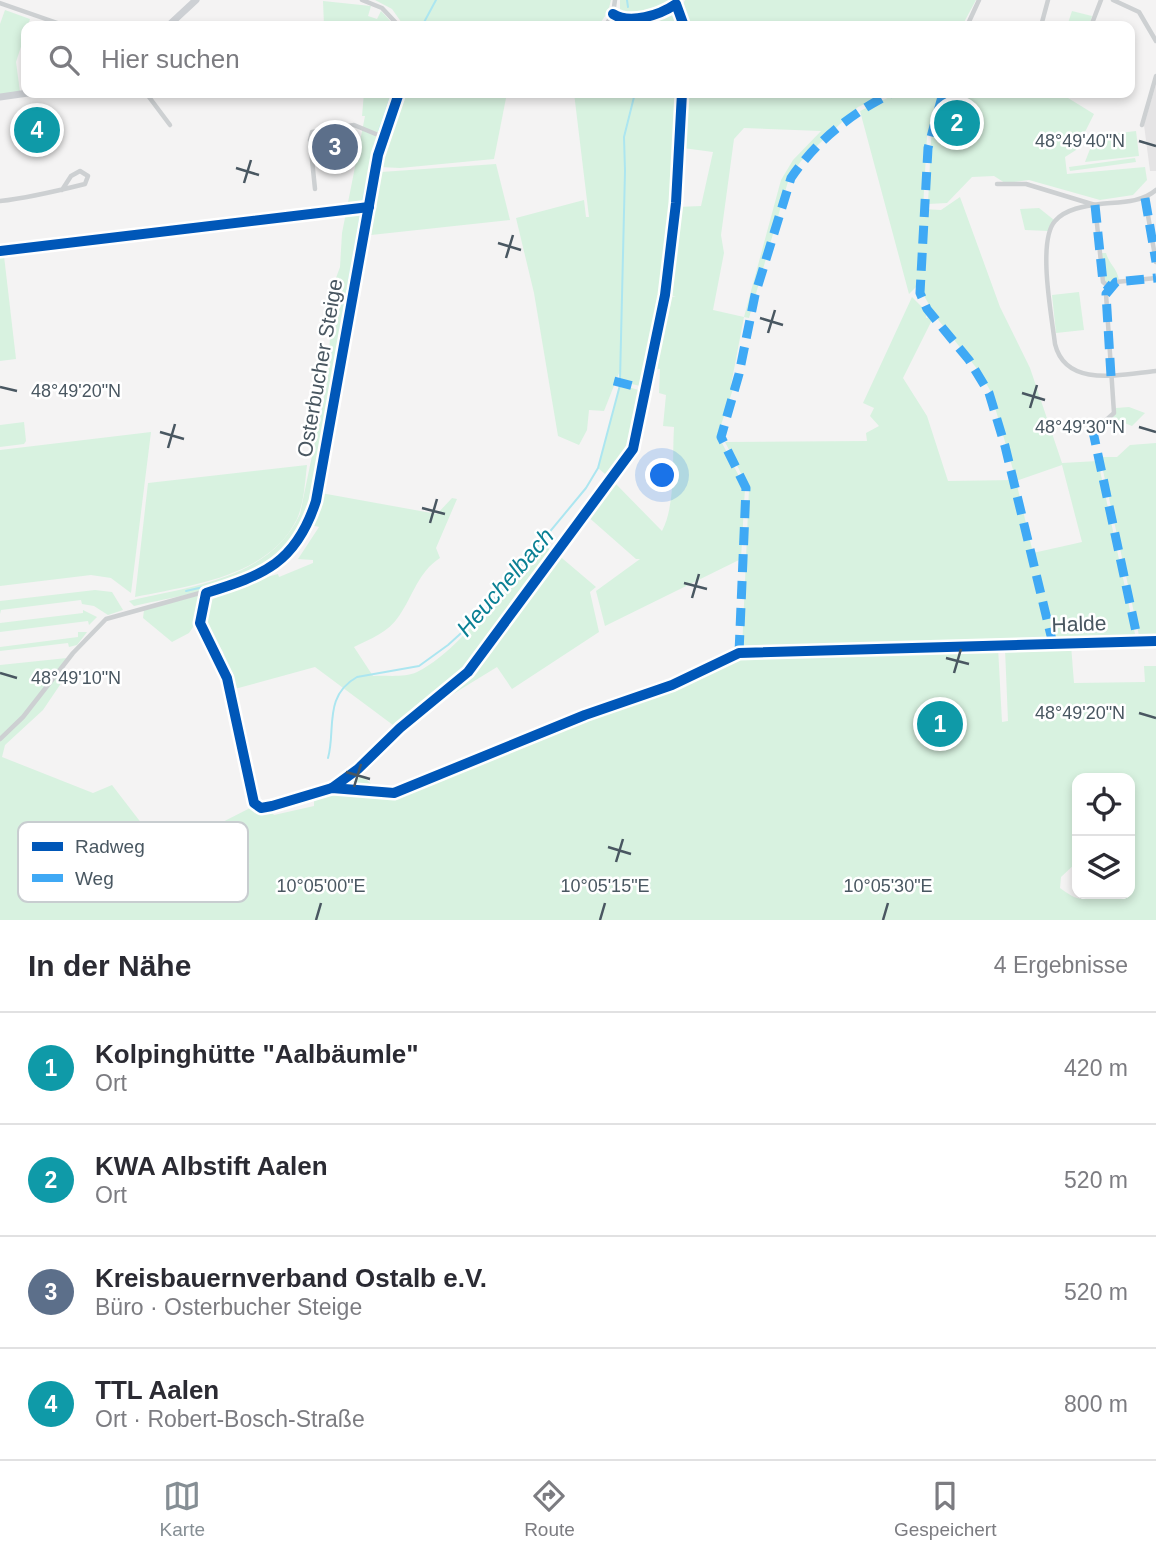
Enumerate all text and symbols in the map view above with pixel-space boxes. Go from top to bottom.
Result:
search box [21,21,1135,98]
icon: search [45,41,83,79]
text: Hier suchen [101,44,240,74]
pin: 2 [934,97,980,149]
pin: 4 [14,104,60,156]
pin: 3 [312,121,358,173]
text: 48°49'40"N [1035,131,1125,151]
street label: Osterbucher Steige [292,277,347,459]
text: 48°49'20"N [31,381,121,401]
text: 48°49'30"N [1035,417,1125,437]
your location [645,458,679,492]
water label: Heuchelbach [451,523,559,641]
street label: Halde [1051,611,1107,636]
text: 48°49'10"N [31,668,121,688]
pin: 1 [917,698,963,750]
text: 48°49'20"N [1035,703,1125,723]
map controls [1072,773,1135,899]
button: locate [1072,773,1135,836]
legend [18,822,248,902]
text: Radweg [75,836,145,857]
button: layers [1072,836,1135,899]
text: Weg [75,868,114,889]
text: 10°05'00"E [276,876,366,896]
text: 10°05'15"E [560,876,650,896]
text: 10°05'30"E [843,876,933,896]
text: In der Nähe [28,949,191,982]
text: 4 Ergebnisse [994,952,1128,978]
text: Kolpinghütte "Aalbäumle" [95,1039,419,1069]
text: 1 [45,1055,57,1081]
text: 420 m [1064,1055,1128,1081]
text: Ort [95,1070,127,1096]
text: KWA Albstift Aalen [95,1151,328,1181]
text: 2 [45,1167,57,1193]
text: 520 m [1064,1167,1128,1193]
text: Ort [95,1182,127,1208]
text: Kreisbauernverband Ostalb e.V. [95,1263,487,1293]
text: 3 [45,1279,57,1305]
text: 520 m [1064,1279,1128,1305]
text: Büro · Osterbucher Steige [95,1294,362,1320]
text: TTL Aalen [95,1375,219,1405]
text: 4 [45,1391,57,1417]
text: 800 m [1064,1391,1128,1417]
text: Ort · Robert-Bosch-Straße [95,1406,365,1432]
tab: Karte [160,1477,205,1541]
tab: Route [524,1477,575,1541]
tab: Gespeichert [894,1477,996,1541]

